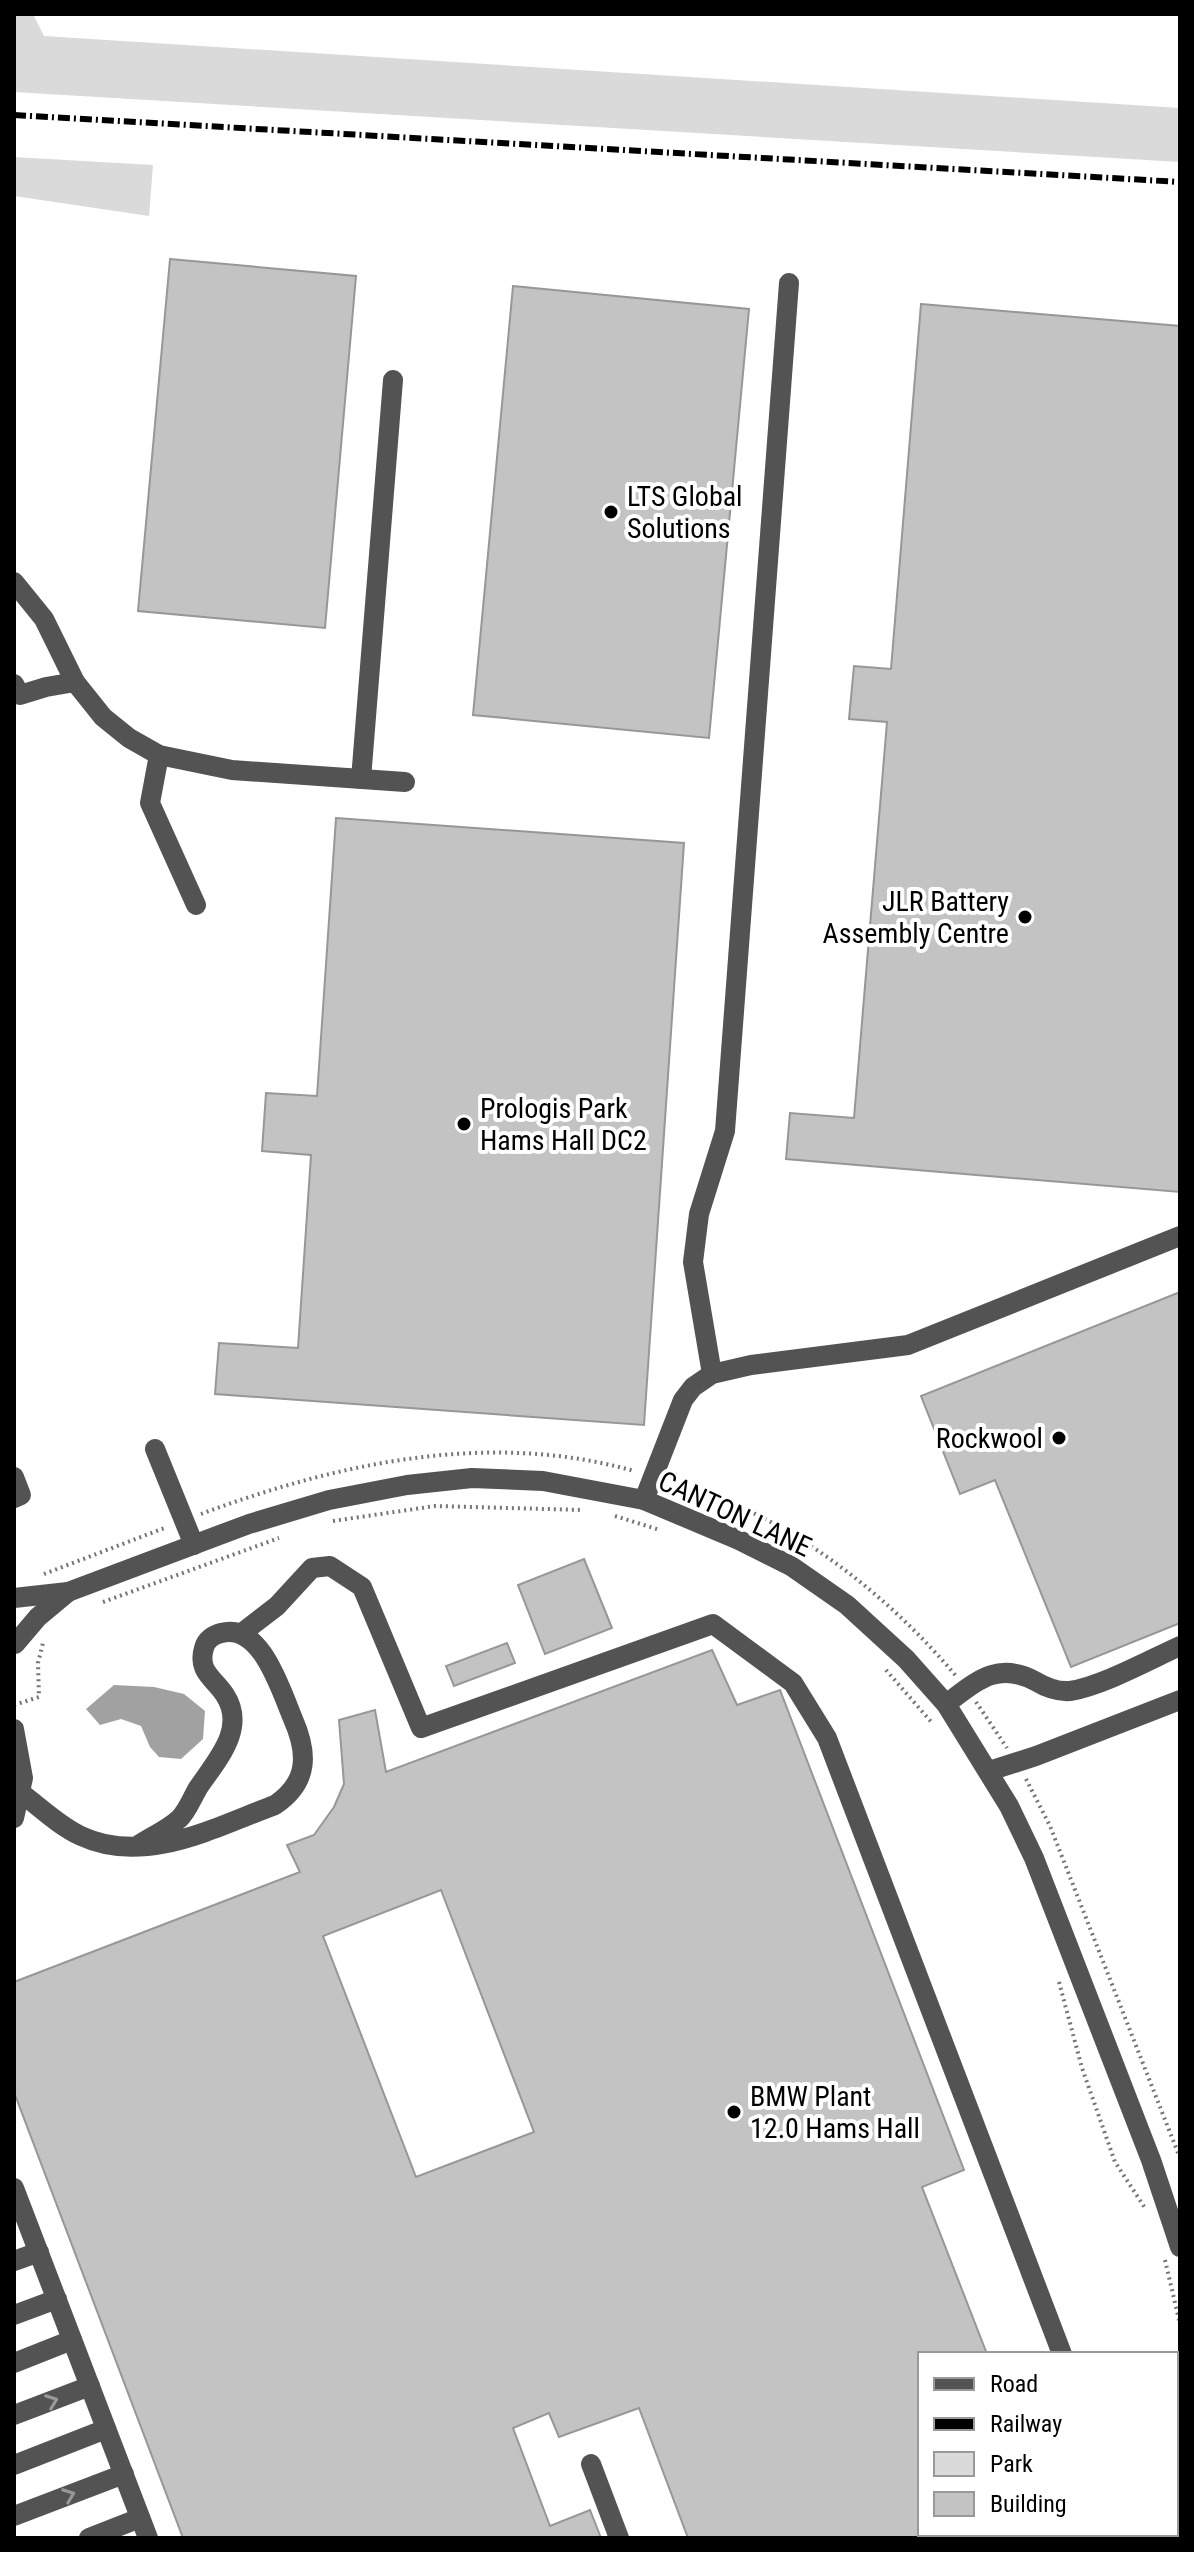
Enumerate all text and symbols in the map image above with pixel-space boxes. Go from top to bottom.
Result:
place label: LTS Global Solutions [627,480,743,545]
marker: LTS Global Solutions [602,503,620,521]
place label: JLR Battery Assembly Centre [823,885,1009,950]
marker: JLR Battery Assembly Centre [1016,908,1034,926]
place label: Prologis Park Hams Hall DC2 [480,1092,647,1157]
marker: Prologis Park Hams Hall DC2 [455,1115,473,1133]
place label: Rockwool [936,1422,1043,1455]
marker: Rockwool [1050,1429,1068,1447]
street label: CANTON LANE [653,1464,817,1564]
place label: BMW Plant 12.0 Hams Hall [750,2080,920,2145]
marker: BMW Plant 12.0 Hams Hall [725,2103,743,2121]
legend [918,2352,1178,2536]
text: Road [990,2370,1038,2398]
one-way arrow [44,2394,58,2411]
text: Railway [990,2410,1062,2438]
text: Park [990,2450,1033,2478]
one-way arrow [61,2488,75,2505]
text: Building [990,2490,1067,2518]

